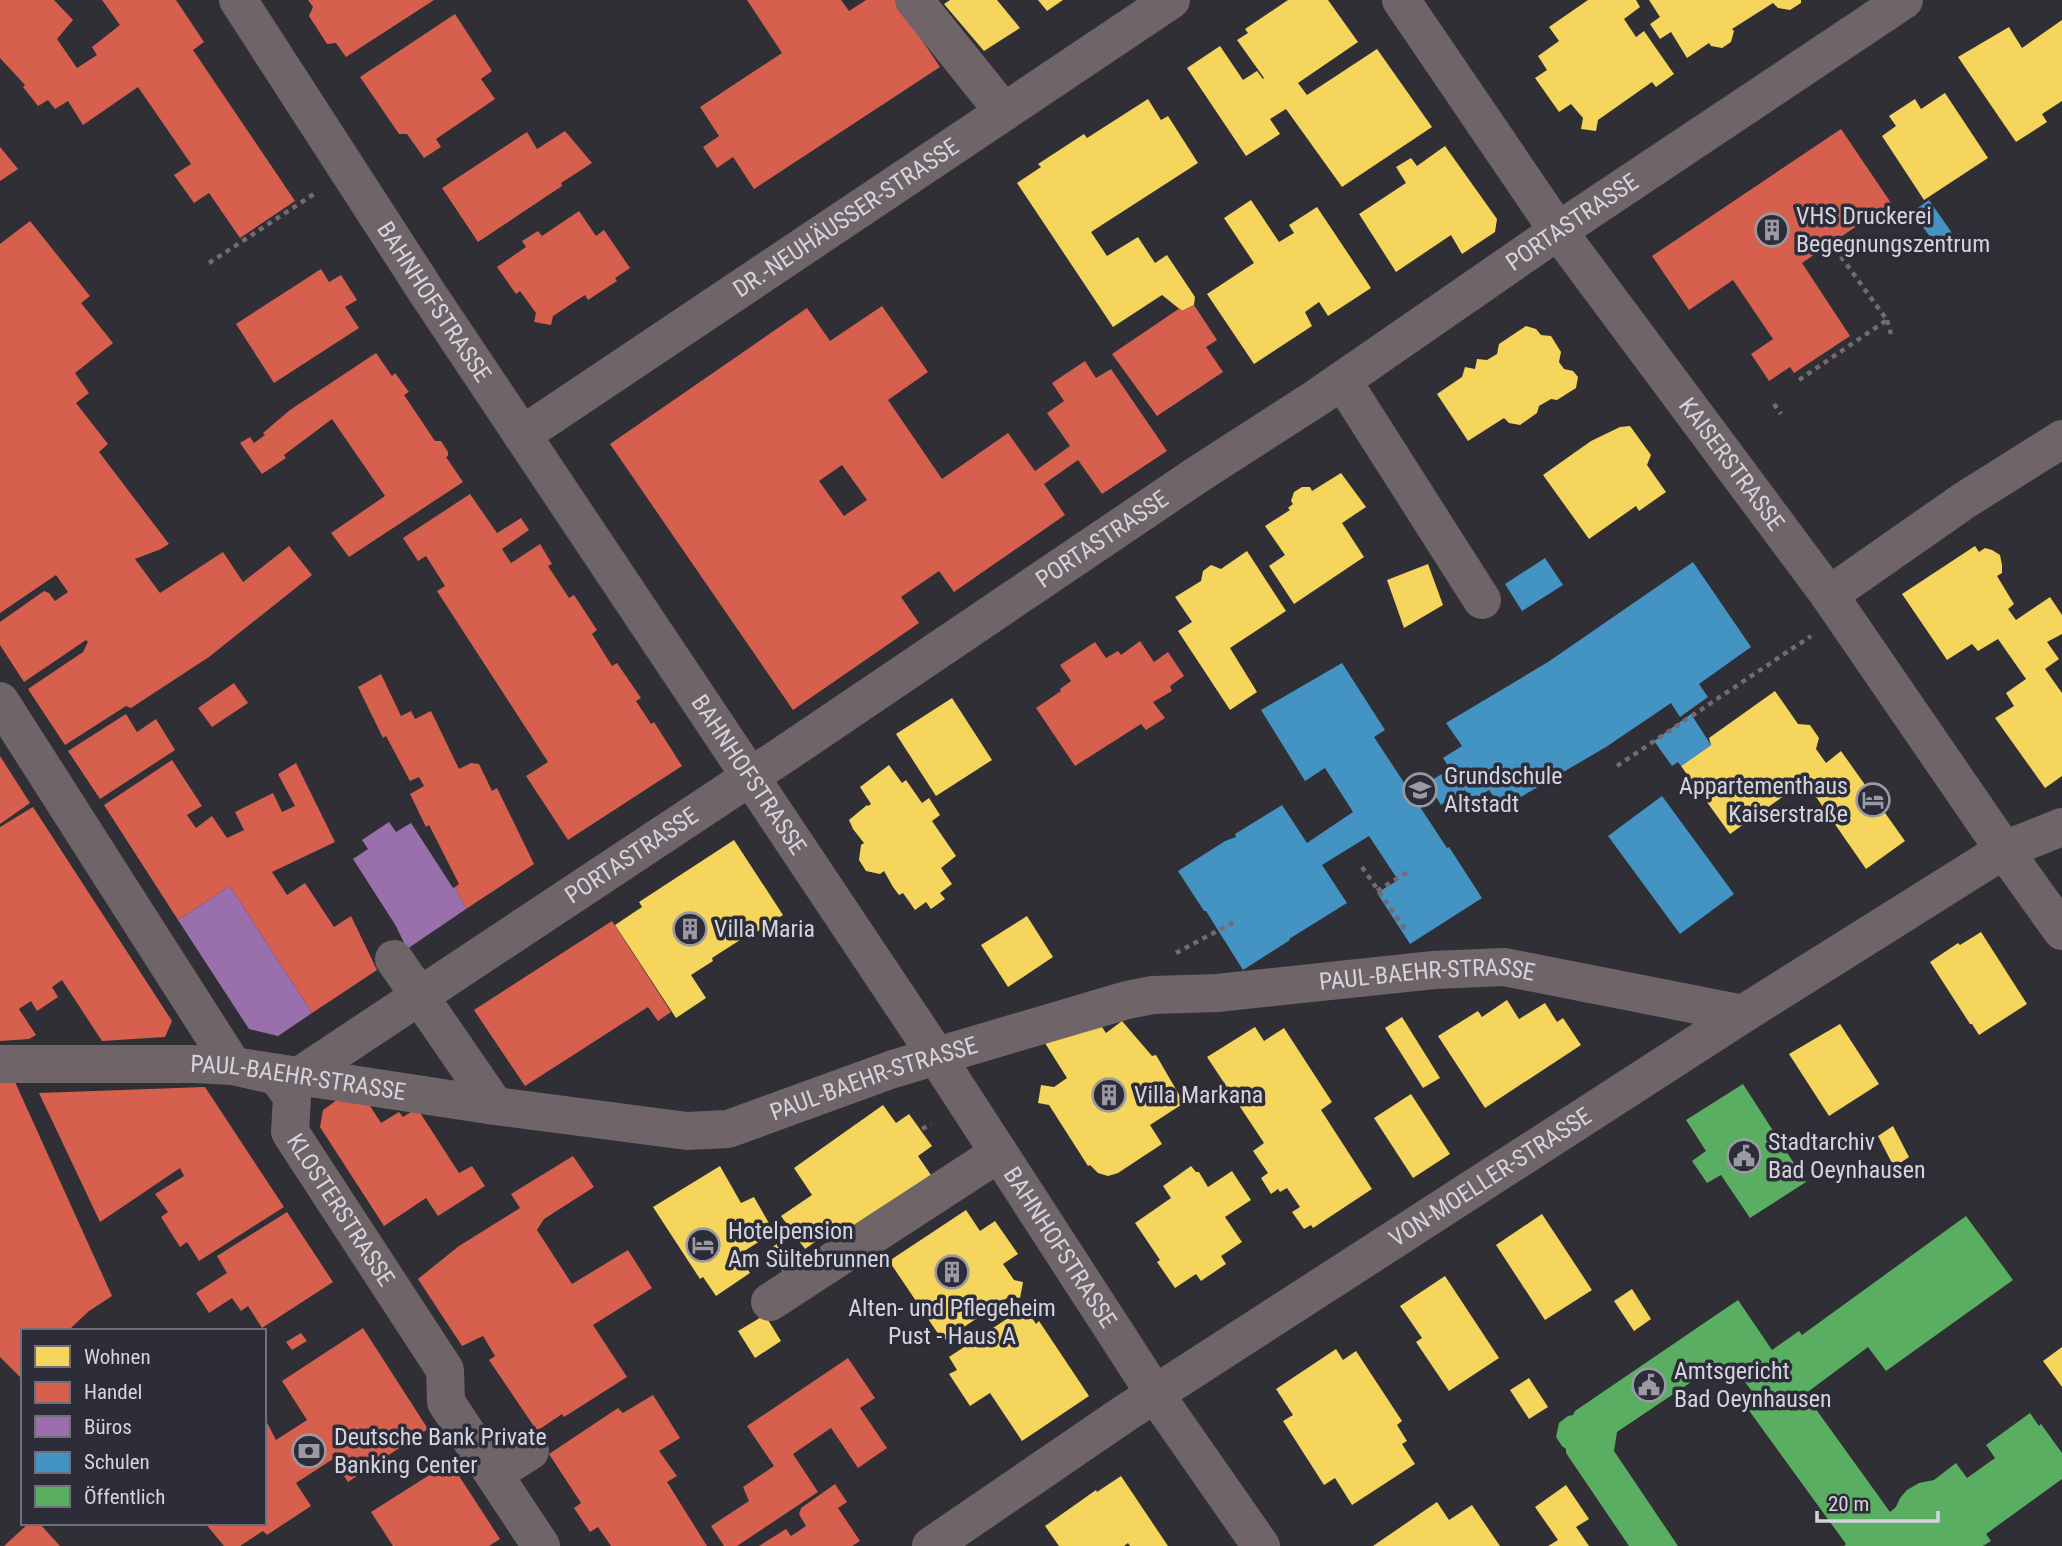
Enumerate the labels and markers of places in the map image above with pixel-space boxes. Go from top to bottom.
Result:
place label: VHS Druckerei Begegnungszentrum [1796,202,1990,258]
building icon: VHS Druckerei Begegnungszentrum [1753,211,1791,249]
place label: Grundschule Altstadt [1444,762,1563,818]
school or university icon: Grundschule Altstadt [1401,771,1439,809]
place label: Appartementhaus Kaiserstraße [1679,772,1848,828]
hotel icon: Appartementhaus Kaiserstraße [1854,781,1892,819]
building icon: Villa Maria [671,910,709,948]
place label: Villa Maria [714,915,815,943]
building icon: Villa Markana [1090,1076,1128,1114]
place label: Villa Markana [1134,1081,1263,1109]
place label: Stadtarchiv Bad Oeynhausen [1768,1128,1926,1184]
public building icon: Stadtarchiv Bad Oeynhausen [1725,1137,1763,1175]
place label: Hotelpension Am Sültebrunnen [728,1217,890,1273]
hotel icon: Hotelpension Am Sültebrunnen [684,1226,722,1264]
building icon: Alten- und Pflegeheim Pust - Haus A [933,1253,971,1291]
place label: Alten- und Pflegeheim Pust - Haus A [848,1294,1056,1350]
place label: Amtsgericht Bad Oeynhausen [1674,1357,1832,1413]
public building icon: Amtsgericht Bad Oeynhausen [1630,1366,1668,1404]
place label: Deutsche Bank Private Banking Center [334,1423,547,1479]
bank icon: Deutsche Bank Private Banking Center [290,1432,328,1470]

